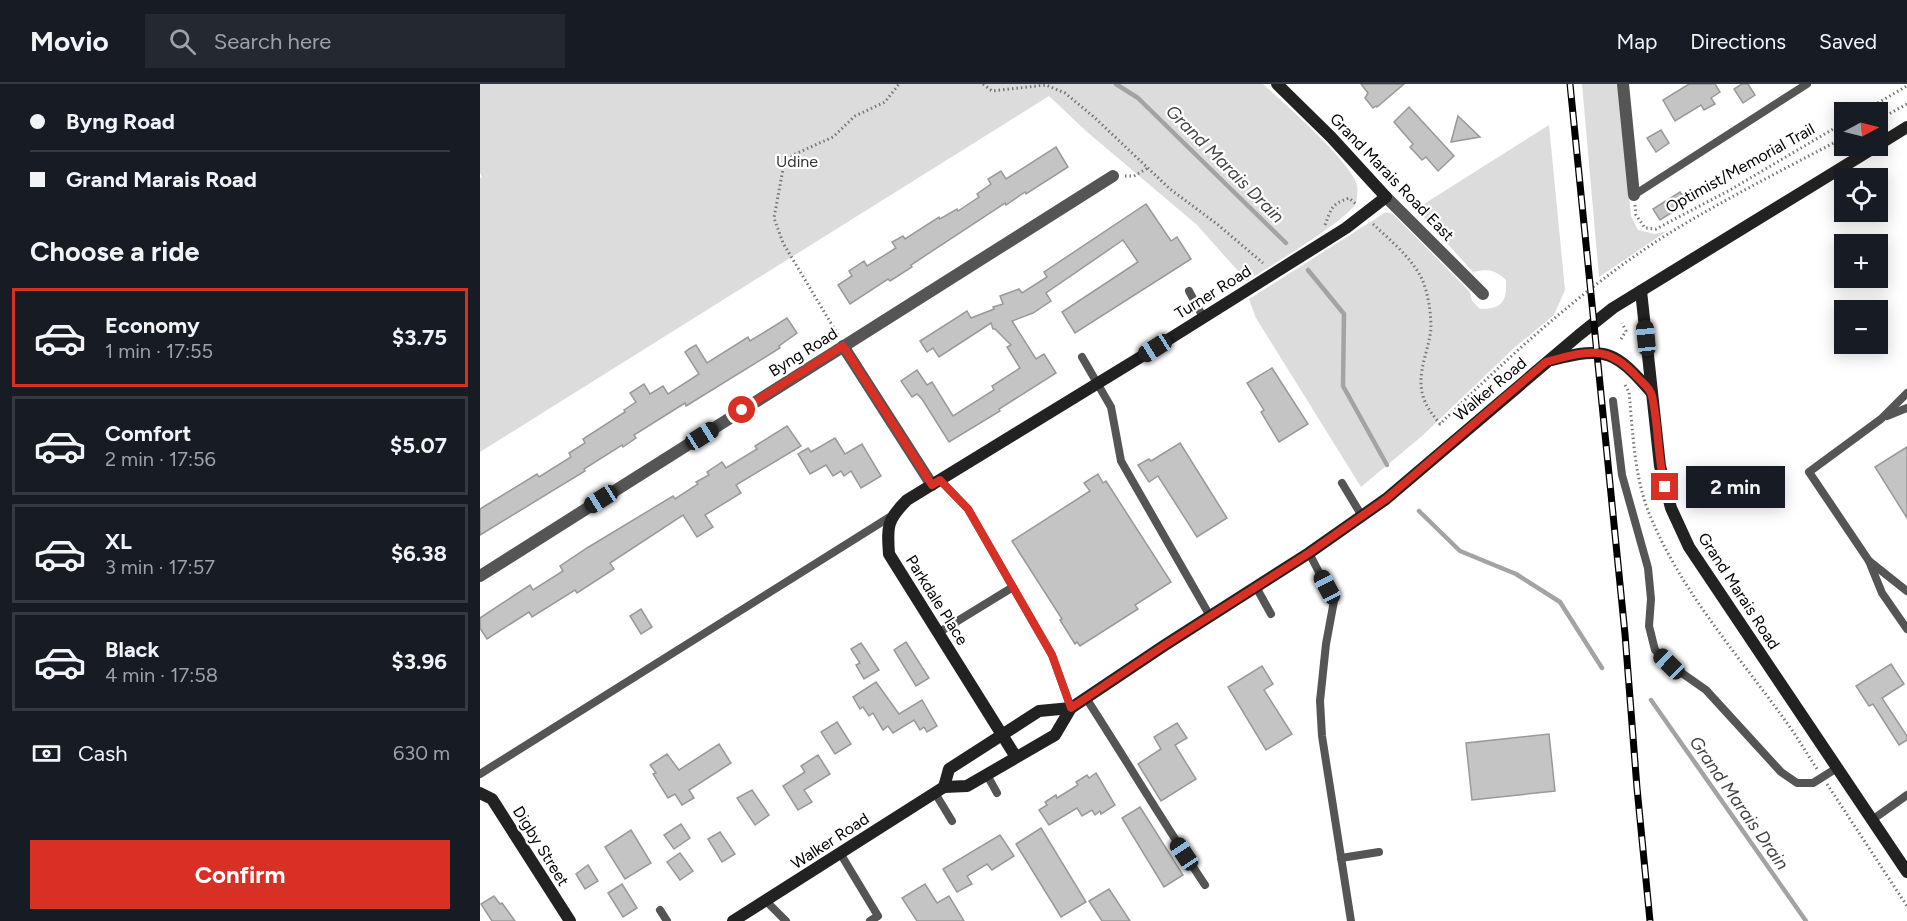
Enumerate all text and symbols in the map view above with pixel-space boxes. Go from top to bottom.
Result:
search box [145,14,565,68]
text: Movio [30,24,109,58]
icon: search [166,25,199,58]
text: Search here [214,28,331,55]
text: Map [1616,29,1657,54]
text: Directions [1690,29,1786,54]
text: Saved [1819,29,1877,54]
water label: Grand Marais Drain [1161,100,1289,228]
north arrow [1834,102,1888,156]
map controls [1834,102,1888,354]
text: Byng Road [66,108,175,135]
street label: Grand Marais Road East [1326,109,1458,245]
street label: Optimist/Memorial Trail [1662,119,1818,217]
park label: Udine [776,152,818,171]
text: Grand Marais Road [66,166,257,193]
button: locate [1834,168,1888,222]
button: + [1834,234,1888,288]
text: Choose a ride [30,235,199,268]
street label: Turner Road [1171,261,1255,323]
button: − [1834,300,1888,354]
icon: car [33,311,87,365]
text: Economy [105,312,200,339]
car [1635,319,1657,357]
street label: Byng Road [765,323,841,381]
text: $3.75 [392,324,447,351]
car [1135,331,1175,365]
text: 1 min · 17:55 [105,339,213,363]
street label: Walker Road [1450,353,1530,425]
route start [728,396,755,423]
icon: car [33,419,87,473]
car [682,419,722,453]
text: Comfort [105,420,191,447]
text: $5.07 [390,432,447,459]
text: 2 min · 17:56 [105,447,216,471]
callout: 2 min [1686,466,1785,508]
route end [1651,473,1678,500]
text: 2 min [1710,475,1761,499]
car [581,482,621,516]
icon: car [33,527,87,581]
text: XL [105,528,132,555]
street label: Grand Marais Road [1694,529,1784,653]
text: $6.38 [391,540,447,567]
street label: Parkdale Place [902,552,972,649]
text: 3 min · 17:57 [105,555,215,579]
car [1311,567,1343,607]
icon: car [33,635,87,689]
text: Black [105,636,159,663]
car [1650,645,1688,683]
text: $3.96 [392,648,447,675]
text: 4 min · 17:58 [105,663,218,687]
water label: Grand Marais Drain [1685,732,1793,874]
icon: cash [30,737,63,770]
text: Cash [78,740,128,767]
text: 630 m [393,741,450,765]
street label: Digby Street [509,803,573,889]
street label: Walker Road [788,809,872,873]
car [1166,834,1202,874]
button: Confirm [30,840,450,909]

